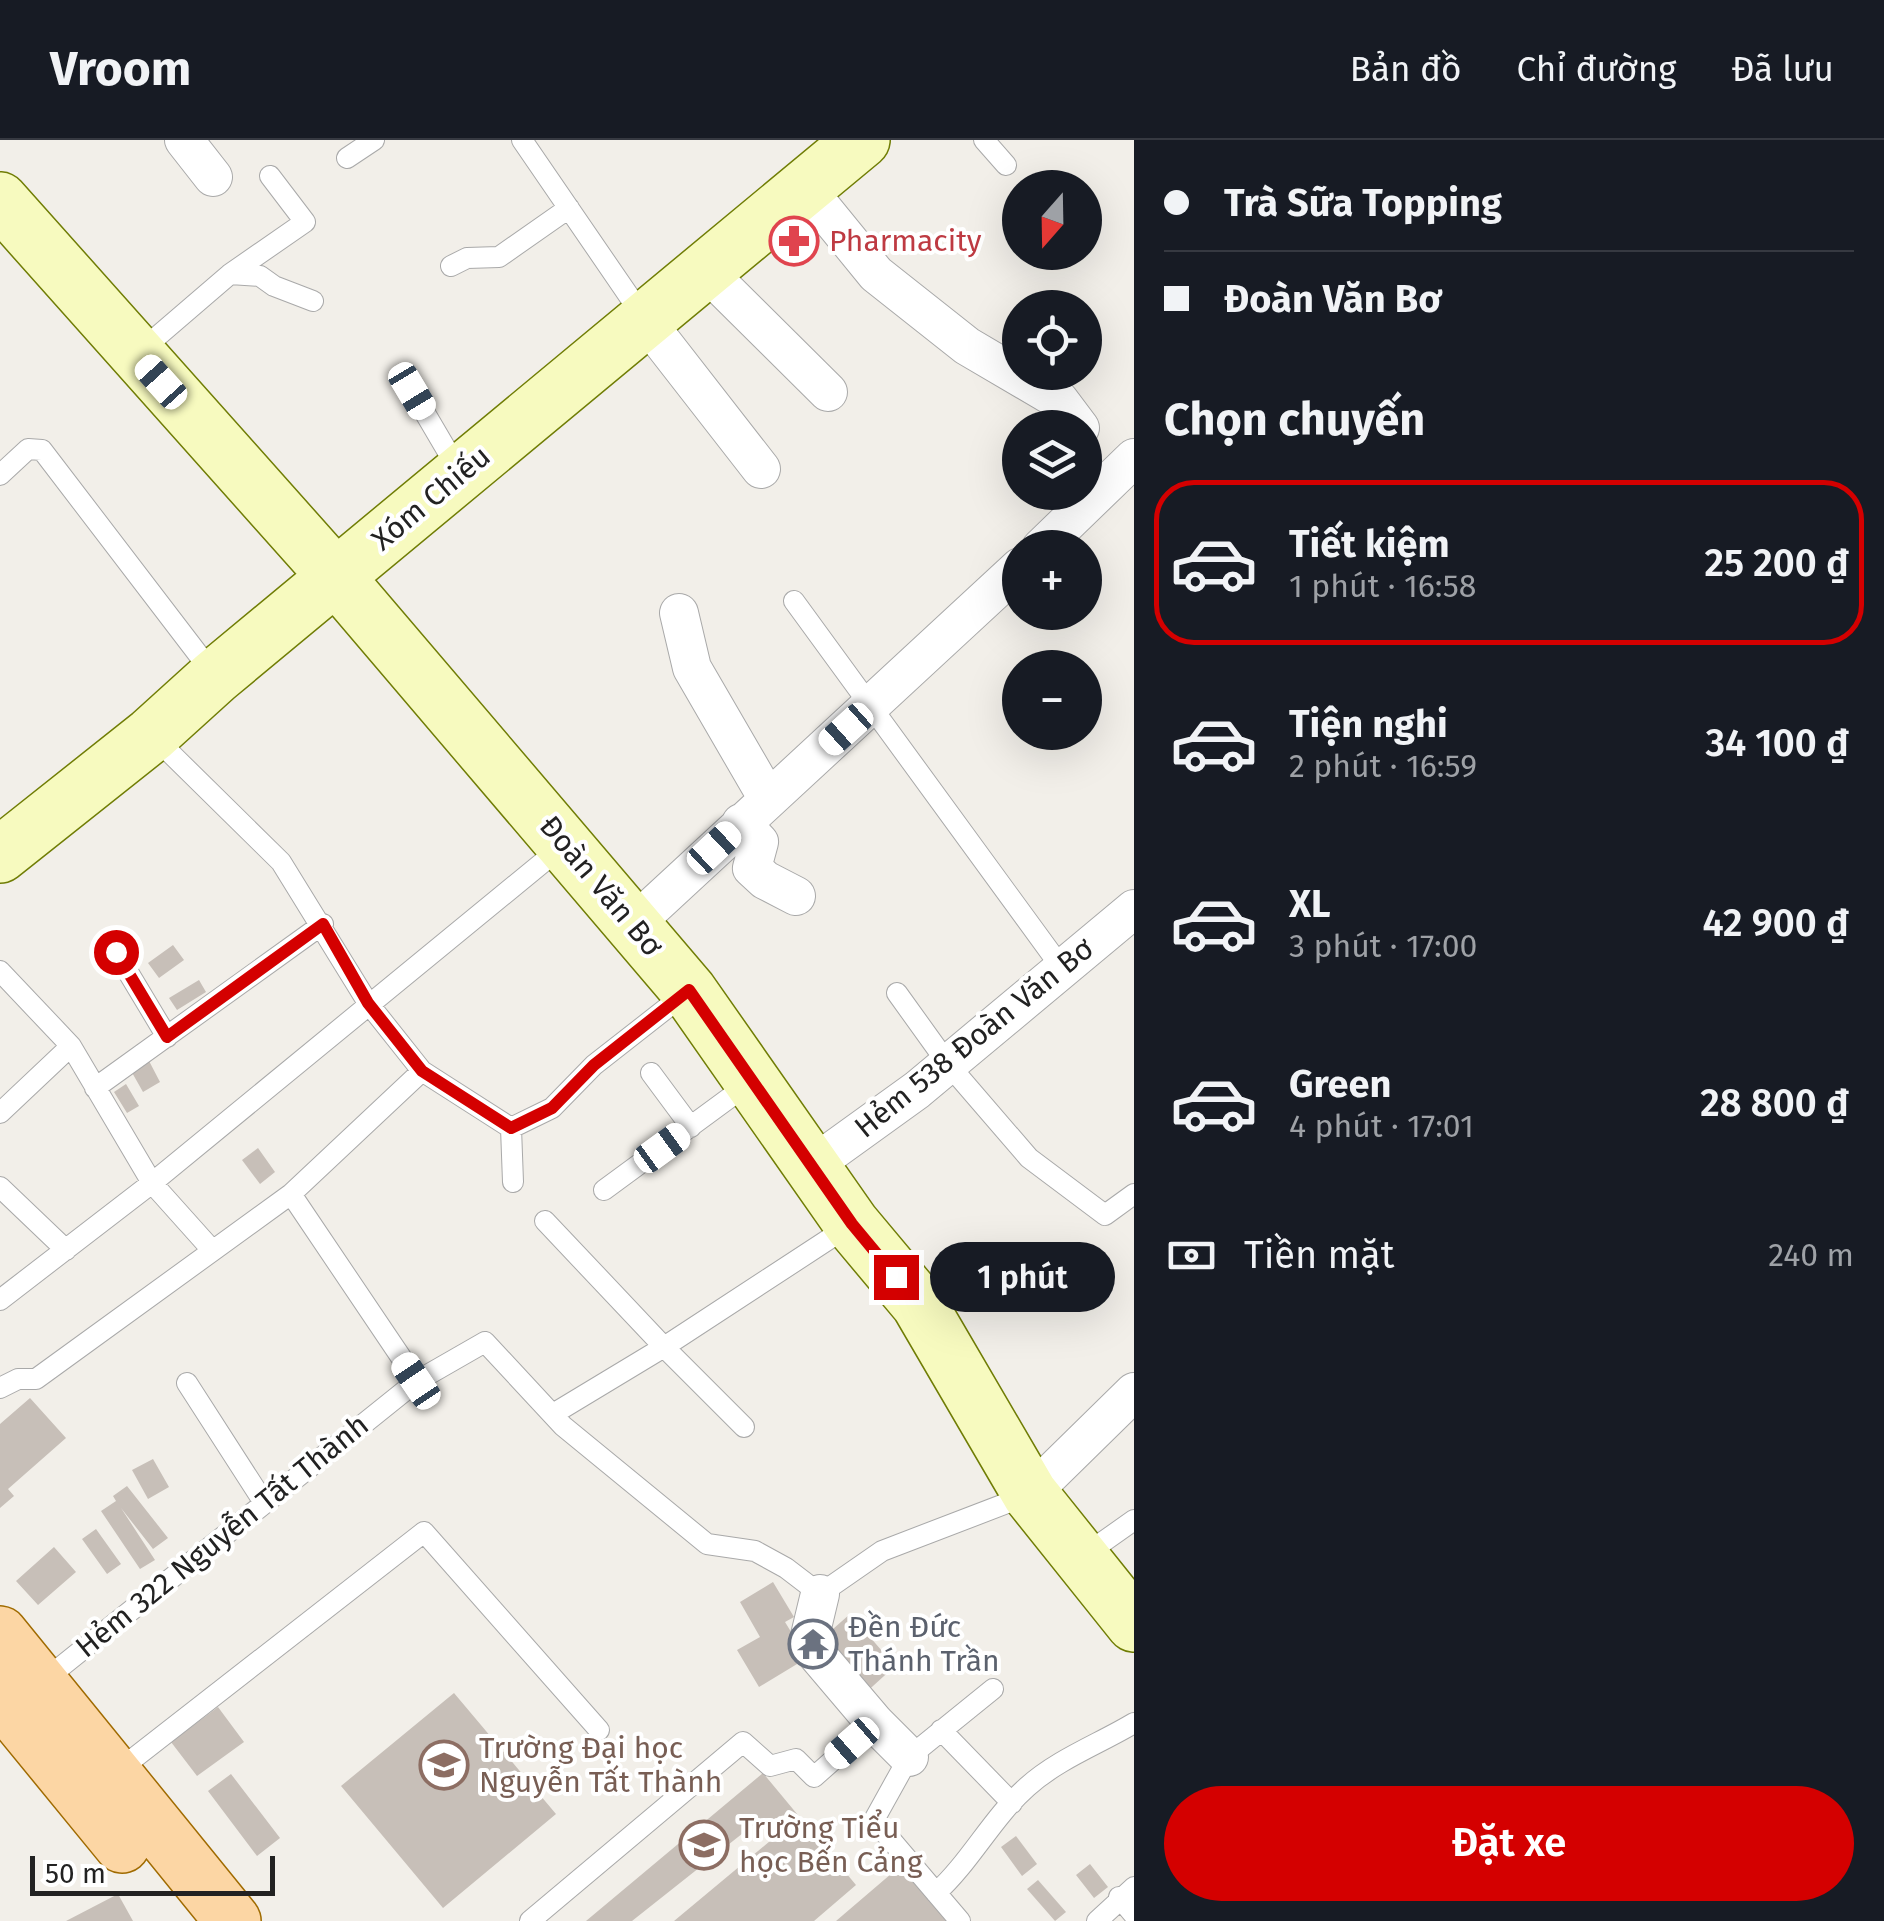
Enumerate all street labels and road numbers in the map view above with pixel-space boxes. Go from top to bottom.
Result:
street label: Xóm Chiếu [365,438,497,558]
street label: Đoàn Văn Bơ [532,808,670,964]
street label: Hẻm 538 Đoàn Văn Bơ [847,931,1101,1145]
street label: Hẻm 322 Nguyễn Tất Thành [68,1407,376,1665]

